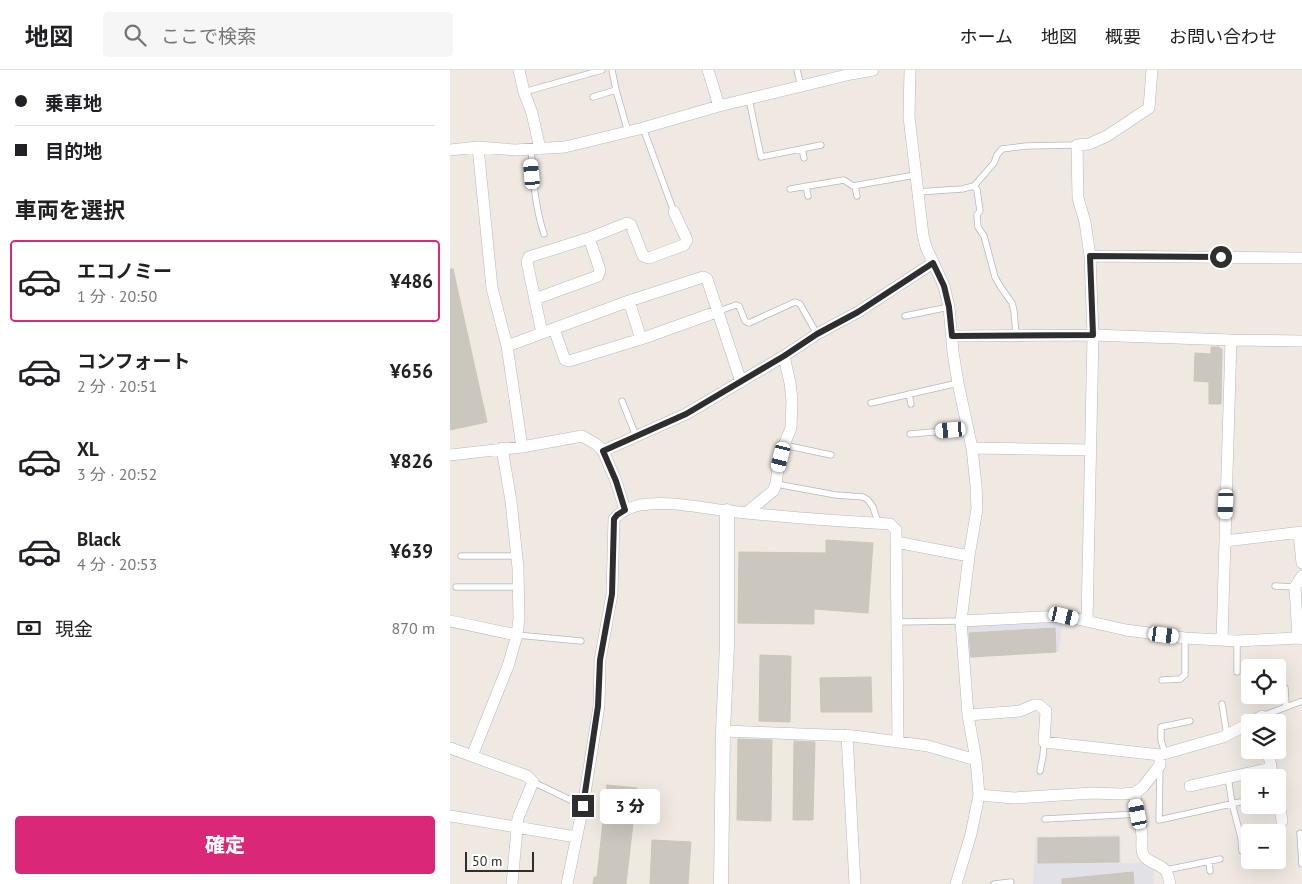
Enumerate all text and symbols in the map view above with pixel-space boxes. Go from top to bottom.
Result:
search box [103,12,453,57]
text: 地図 [25,21,73,52]
icon: search [121,21,149,49]
text: ここで検索 [161,24,256,48]
text: ホーム [960,25,1013,48]
text: 地図 [1041,25,1077,48]
text: 概要 [1105,25,1141,48]
text: お問い合わせ [1169,25,1277,48]
text: 乗車地 [45,91,102,115]
text: 目的地 [45,139,102,163]
car [523,158,540,190]
text: 車両を選択 [15,196,125,224]
route start [1210,246,1232,268]
icon: car [17,259,62,304]
text: エコノミー [77,259,172,283]
text: ¥486 [390,269,433,293]
text: 1 分 · 20:50 [77,286,157,306]
icon: car [17,349,62,394]
text: コンフォート [77,349,190,373]
text: ¥656 [390,359,433,383]
text: 2 分 · 20:51 [77,376,157,396]
car [935,421,966,439]
text: XL [77,437,99,461]
icon: car [17,439,62,484]
car [770,441,791,473]
text: ¥826 [390,449,433,473]
text: 3 分 · 20:52 [77,464,157,484]
car [1217,489,1234,519]
text: Black [77,527,121,551]
icon: car [17,529,62,574]
text: ¥639 [390,539,433,563]
text: 4 分 · 20:53 [77,554,157,574]
car [1047,605,1080,627]
icon: cash [15,614,43,642]
text: 現金 [55,617,93,641]
text: 870 m [392,618,435,638]
car [1148,626,1179,644]
map controls [1241,659,1286,869]
button: locate [1241,659,1286,704]
button: layers [1241,714,1286,759]
button: + [1241,769,1286,814]
callout: 3 分 [600,788,660,824]
route end [572,795,594,817]
text: 3 分 [615,796,645,816]
car [1127,798,1148,830]
button: 確定 [15,816,435,874]
button: − [1241,824,1286,869]
scale bar [465,849,534,872]
text: 50 m [472,852,502,870]

